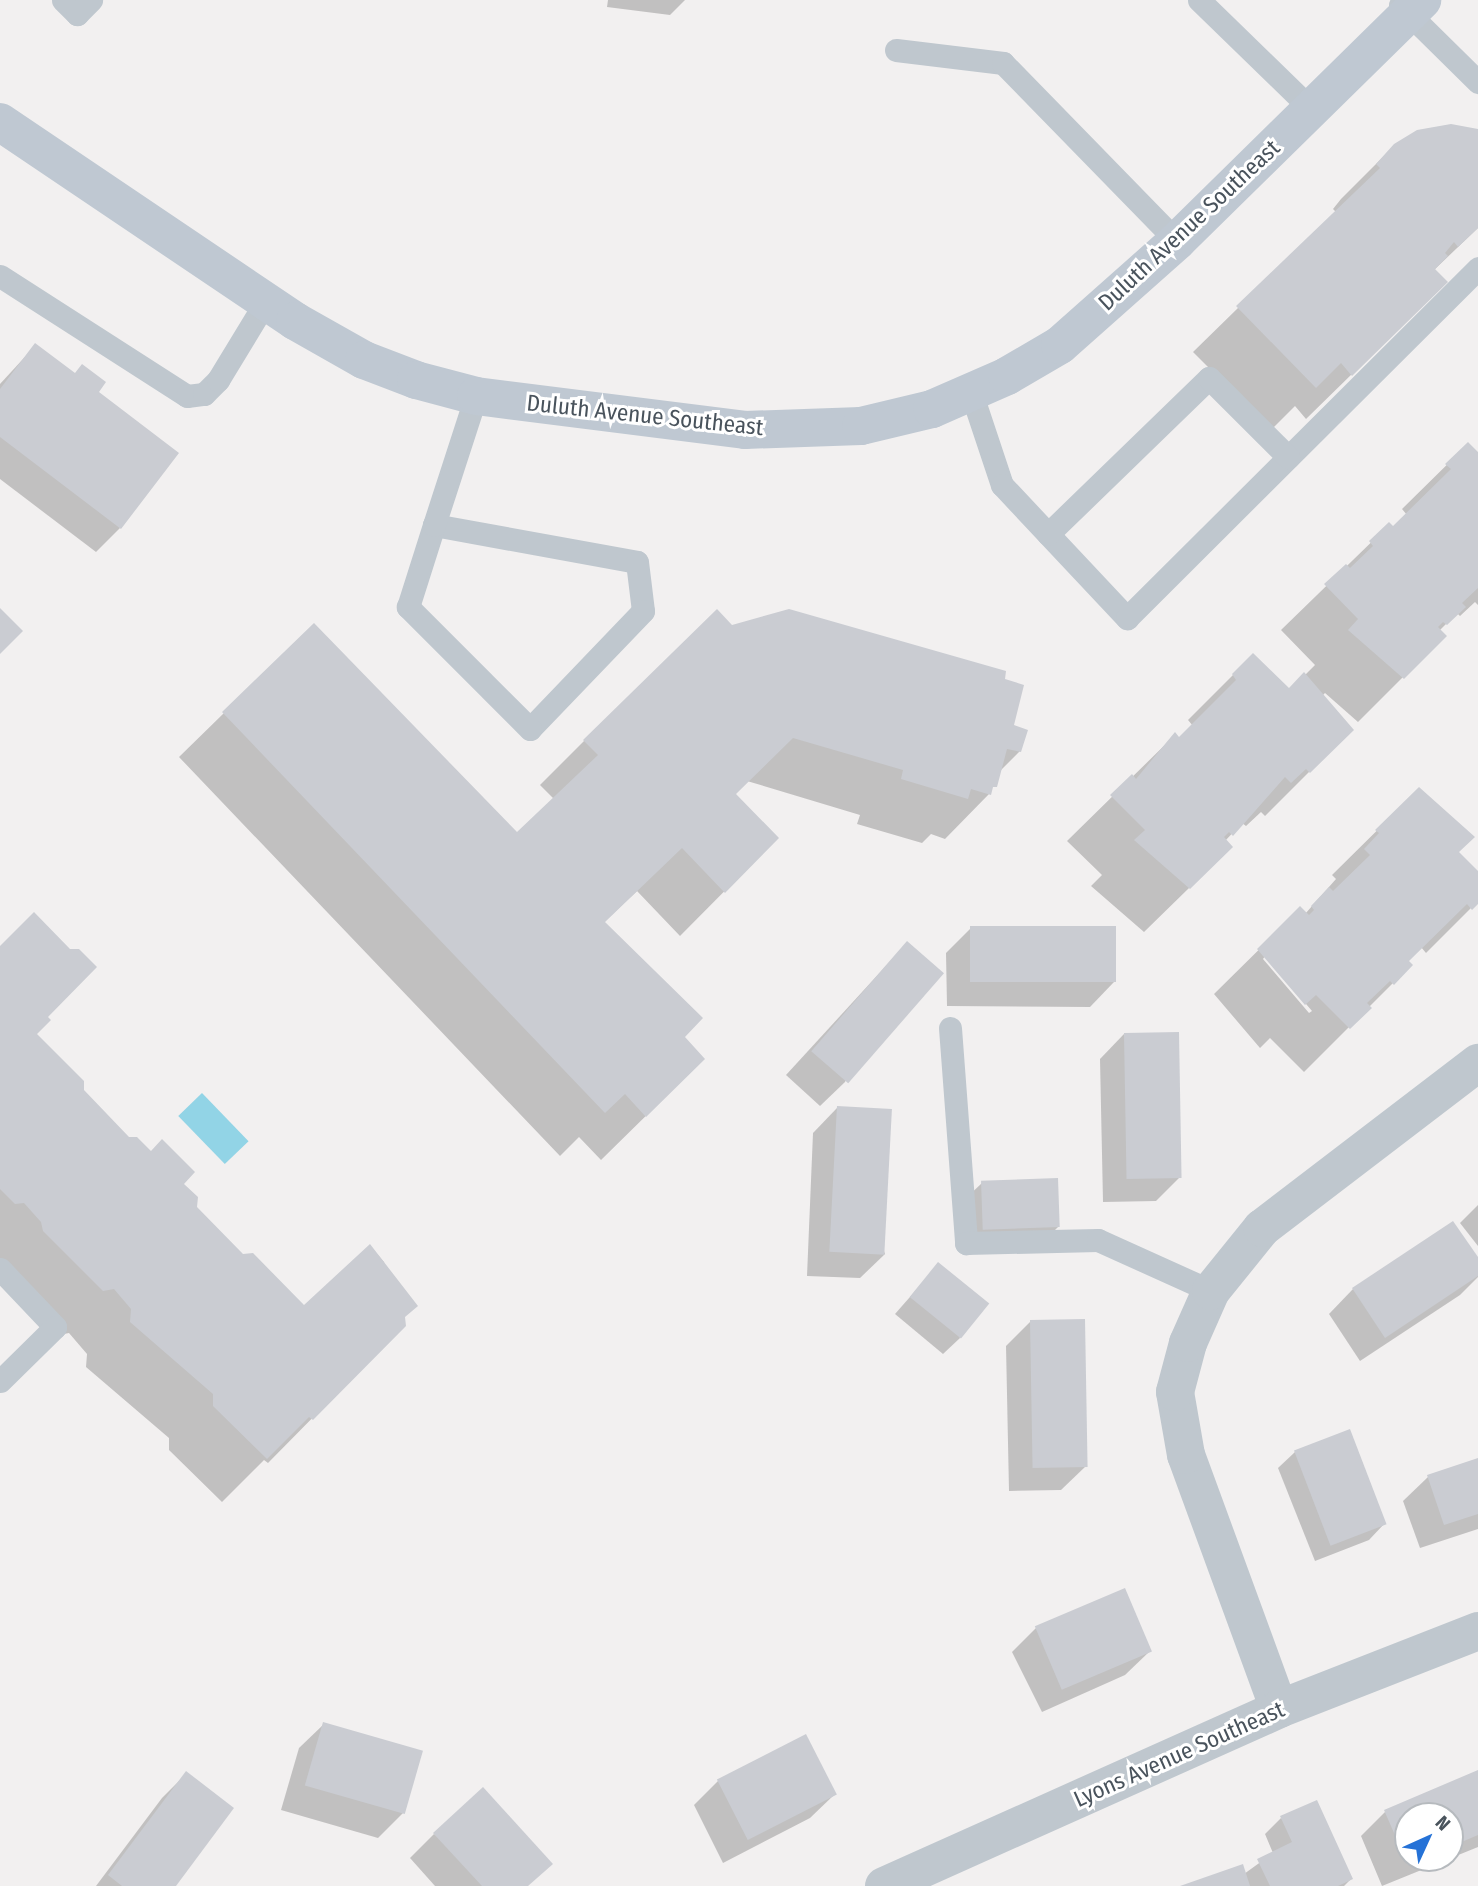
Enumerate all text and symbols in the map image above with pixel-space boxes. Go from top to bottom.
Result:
street label: Duluth Avenue Southeast [1093,134,1285,316]
street label: Duluth Avenue Southeast [525,389,765,441]
street label: Lyons Avenue Southeast [1069,1695,1289,1813]
north arrow [1394,1802,1464,1872]
text: N [1431,1811,1455,1835]

